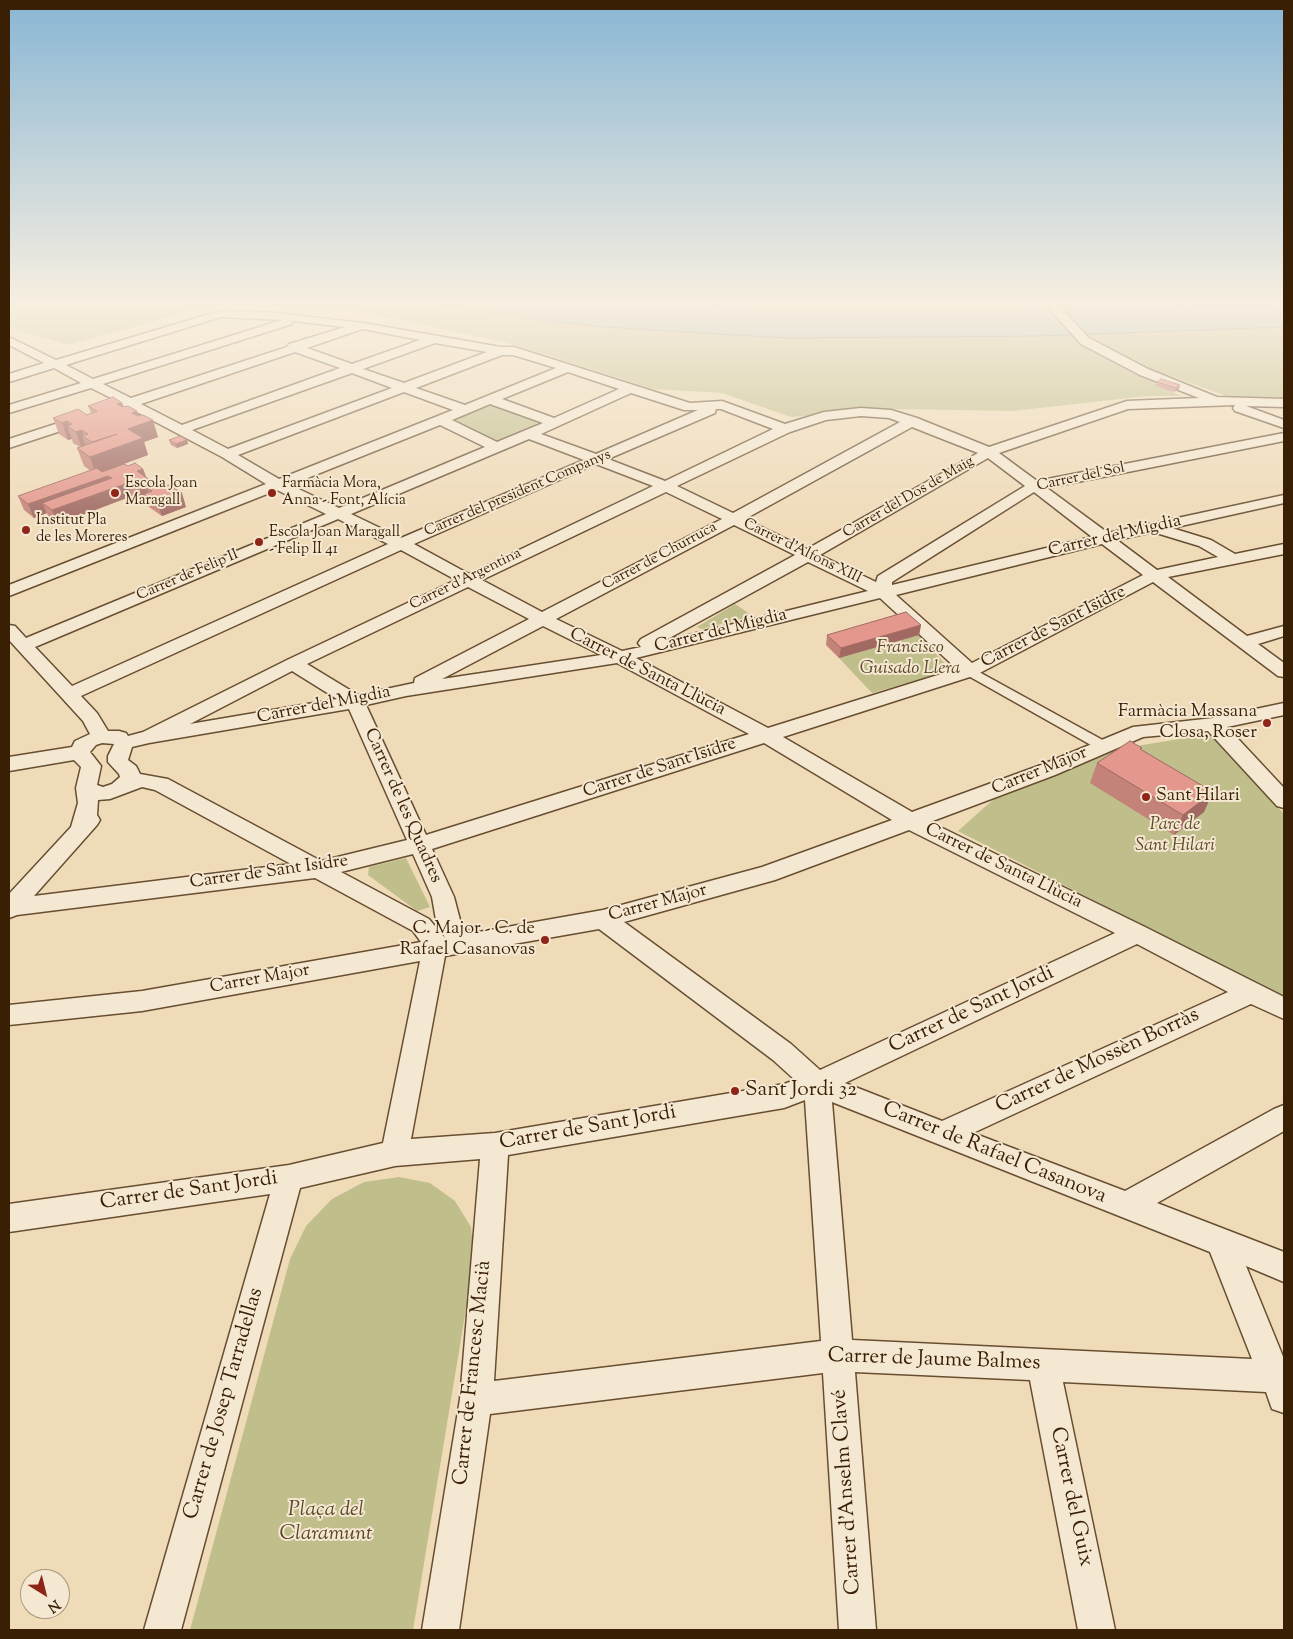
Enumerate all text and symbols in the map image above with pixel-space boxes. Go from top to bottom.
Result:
street label: Carrer del president Companys [422,446,614,542]
street label: Carrer del Dos de Maig [840,453,978,543]
street label: Carrer del Sol [1035,460,1127,496]
place label: Escola Joan Maragall [125,475,197,510]
place label: Farmàcia Mora, Anna - Font, Alícia [282,475,406,510]
marker: Escola Joan Maragall [109,487,121,499]
marker: Farmàcia Mora, Anna - Font, Alícia [266,487,278,499]
street label: Carrer del Migdia [1046,511,1184,563]
place label: Institut Pla de les Moreres [36,512,128,547]
street label: Carrer d'Alfons XIII [740,515,864,589]
street label: Carrer de Churruca [600,519,720,595]
marker: Institut Pla de les Moreres [20,524,32,536]
place label: Escola Joan Maragall - Felip II 41 [269,524,400,559]
marker: Escola Joan Maragall - Felip II 41 [253,536,265,548]
street label: Carrer d'Argentina [407,545,525,615]
street label: Carrer de Felip II [134,546,242,606]
street label: Carrer de Sant Isidre [978,582,1130,674]
street label: Carrer del Migdia [653,605,789,659]
street label: Carrer de Santa Llùcia [565,624,729,722]
park label: Francisco Guisado Llera [860,638,960,681]
street label: Carrer del Migdia [255,682,393,730]
place label: Farmàcia Massana Closa, Roser [1118,702,1257,744]
marker: Farmàcia Massana Closa, Roser [1261,717,1273,729]
street label: Carrer de les Quadres [358,725,446,887]
street label: Carrer de Sant Isidre [581,734,739,804]
street label: Carrer Major [989,743,1091,801]
place label: Sant Hilari [1156,786,1240,808]
marker: Sant Hilari [1140,791,1152,803]
park label: Parc de Sant Hilari [1135,815,1215,858]
street label: Carrer de Santa Llùcia [921,820,1085,914]
street label: Carrer de Sant Isidre [188,851,350,895]
street label: Carrer Major [606,880,710,928]
place label: C. Major - C. de Rafael Casanovas [400,919,535,962]
marker: C. Major - C. de Rafael Casanovas [539,934,551,946]
street label: Carrer Major [208,961,312,999]
street label: Carrer de Sant Jordi [885,962,1059,1060]
street label: Carrer de Mossèn Borràs [992,1004,1204,1120]
place label: Sant Jordi 32 [745,1078,857,1104]
marker: Sant Jordi 32 [729,1085,741,1097]
street label: Carrer de Rafael Casanova [878,1098,1110,1210]
street label: Carrer de Sant Jordi [498,1101,678,1157]
street label: Carrer de Sant Jordi [99,1167,279,1217]
street label: Carrer de Francesc Macià [450,1259,498,1487]
street label: Carrer de Josep Tarradellas [180,1285,270,1523]
street label: Carrer de Jaume Balmes [827,1345,1041,1377]
street label: Carrer d'Anselm Clavé [828,1388,868,1596]
street label: Carrer del Guix [1043,1425,1097,1569]
park label: Plaça del Claramunt [279,1498,373,1548]
north arrow [20,1569,70,1619]
text: N [43,1594,64,1617]

